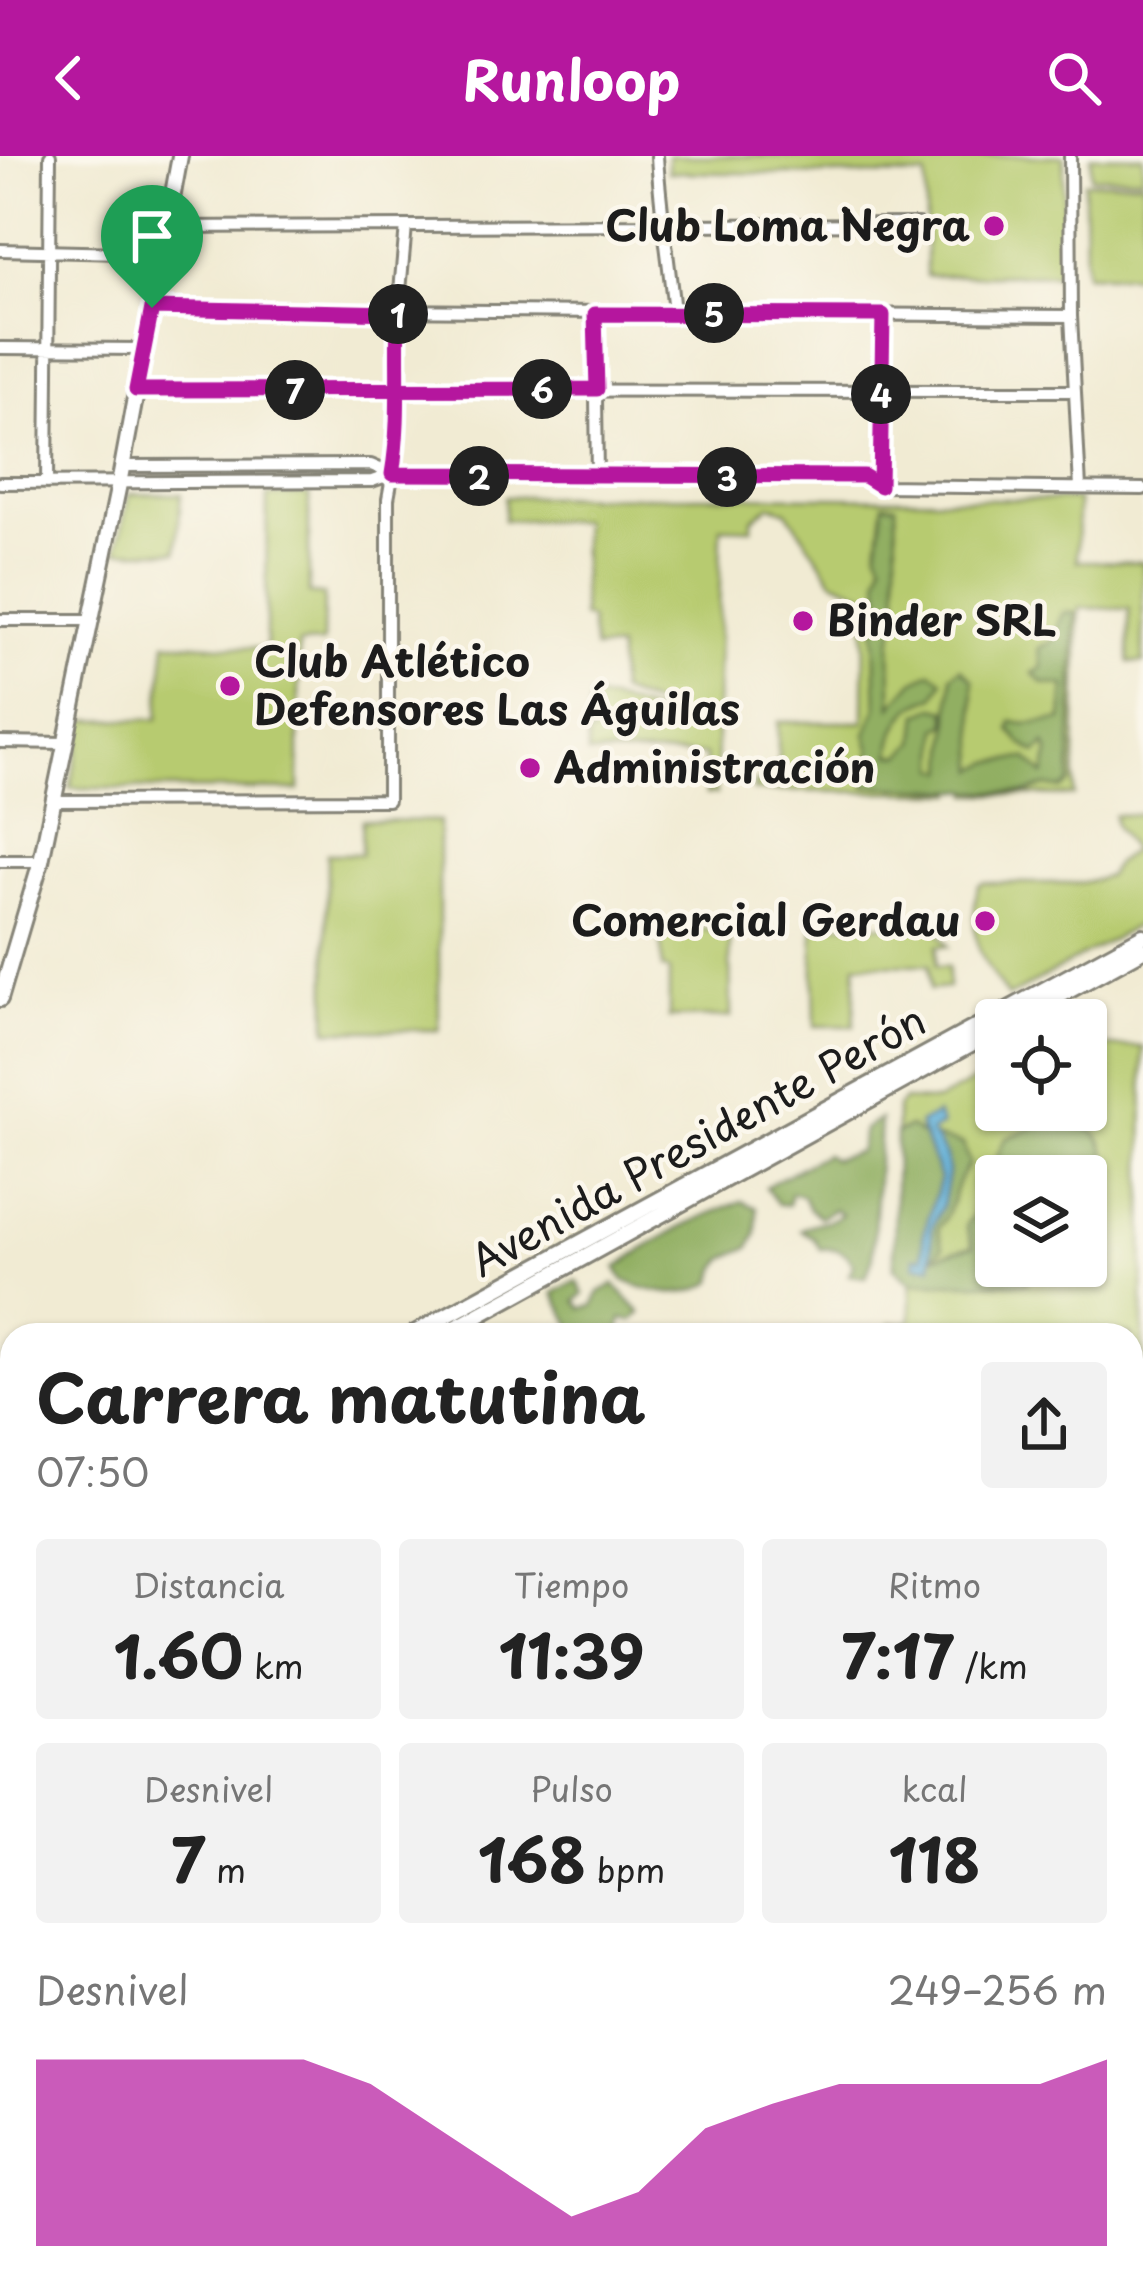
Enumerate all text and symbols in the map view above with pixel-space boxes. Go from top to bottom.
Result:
text: Runloop [463,38,680,119]
icon: back [36,45,102,111]
icon: search [1041,45,1107,111]
pin [101,185,203,308]
place label: Club Loma Negra [605,192,970,255]
icon: arrive [119,203,185,269]
marker: Club Loma Negra [981,213,1007,239]
pin: 5 [684,283,744,343]
pin: 1 [368,284,428,344]
text: 5 [703,288,725,338]
text: 1 [390,289,406,339]
pin: 6 [512,359,572,419]
pin: 7 [265,360,325,420]
text: 6 [530,364,554,414]
pin: 4 [851,364,911,424]
text: 7 [286,365,304,415]
text: 4 [870,369,892,419]
pin: 2 [449,446,509,506]
pin: 3 [697,447,757,507]
text: 2 [467,451,491,501]
text: 3 [716,452,738,502]
place label: Binder SRL [827,587,1057,650]
marker: Binder SRL [790,608,816,634]
place label: Club Atlético Defensores Las Águilas [254,628,740,739]
marker: Club Atlético Defensores Las Águilas [217,673,243,699]
place label: Administración [553,734,876,797]
marker: Administración [517,755,543,781]
place label: Comercial Gerdau [571,887,961,950]
marker: Comercial Gerdau [972,908,998,934]
street label: Avenida Presidente Perón [457,987,936,1291]
map controls [975,999,1107,1287]
button: locate [975,999,1107,1131]
button: layers [975,1155,1107,1287]
text: Carrera matutina [36,1346,646,1445]
button: share [981,1362,1107,1488]
text: 07:50 [36,1441,150,1500]
text: Distancia [132,1559,285,1609]
text: Tiempo [514,1559,629,1609]
text: Ritmo [888,1559,981,1609]
text: 1.60 [113,1609,243,1699]
text: 11:39 [498,1609,645,1699]
text: 7:17 [841,1609,954,1699]
text: km [243,1640,304,1690]
text: /km [954,1640,1028,1690]
text: Desnivel [144,1763,273,1813]
text: Pulso [530,1763,613,1813]
text: kcal [902,1763,967,1813]
text: 7 [171,1813,205,1903]
text: 168 [478,1813,586,1903]
text: 118 [889,1813,980,1903]
text: m [205,1844,246,1894]
text: bpm [586,1844,665,1894]
text: Desnivel [36,1959,188,2018]
text: 249–256 m [888,1959,1107,2018]

